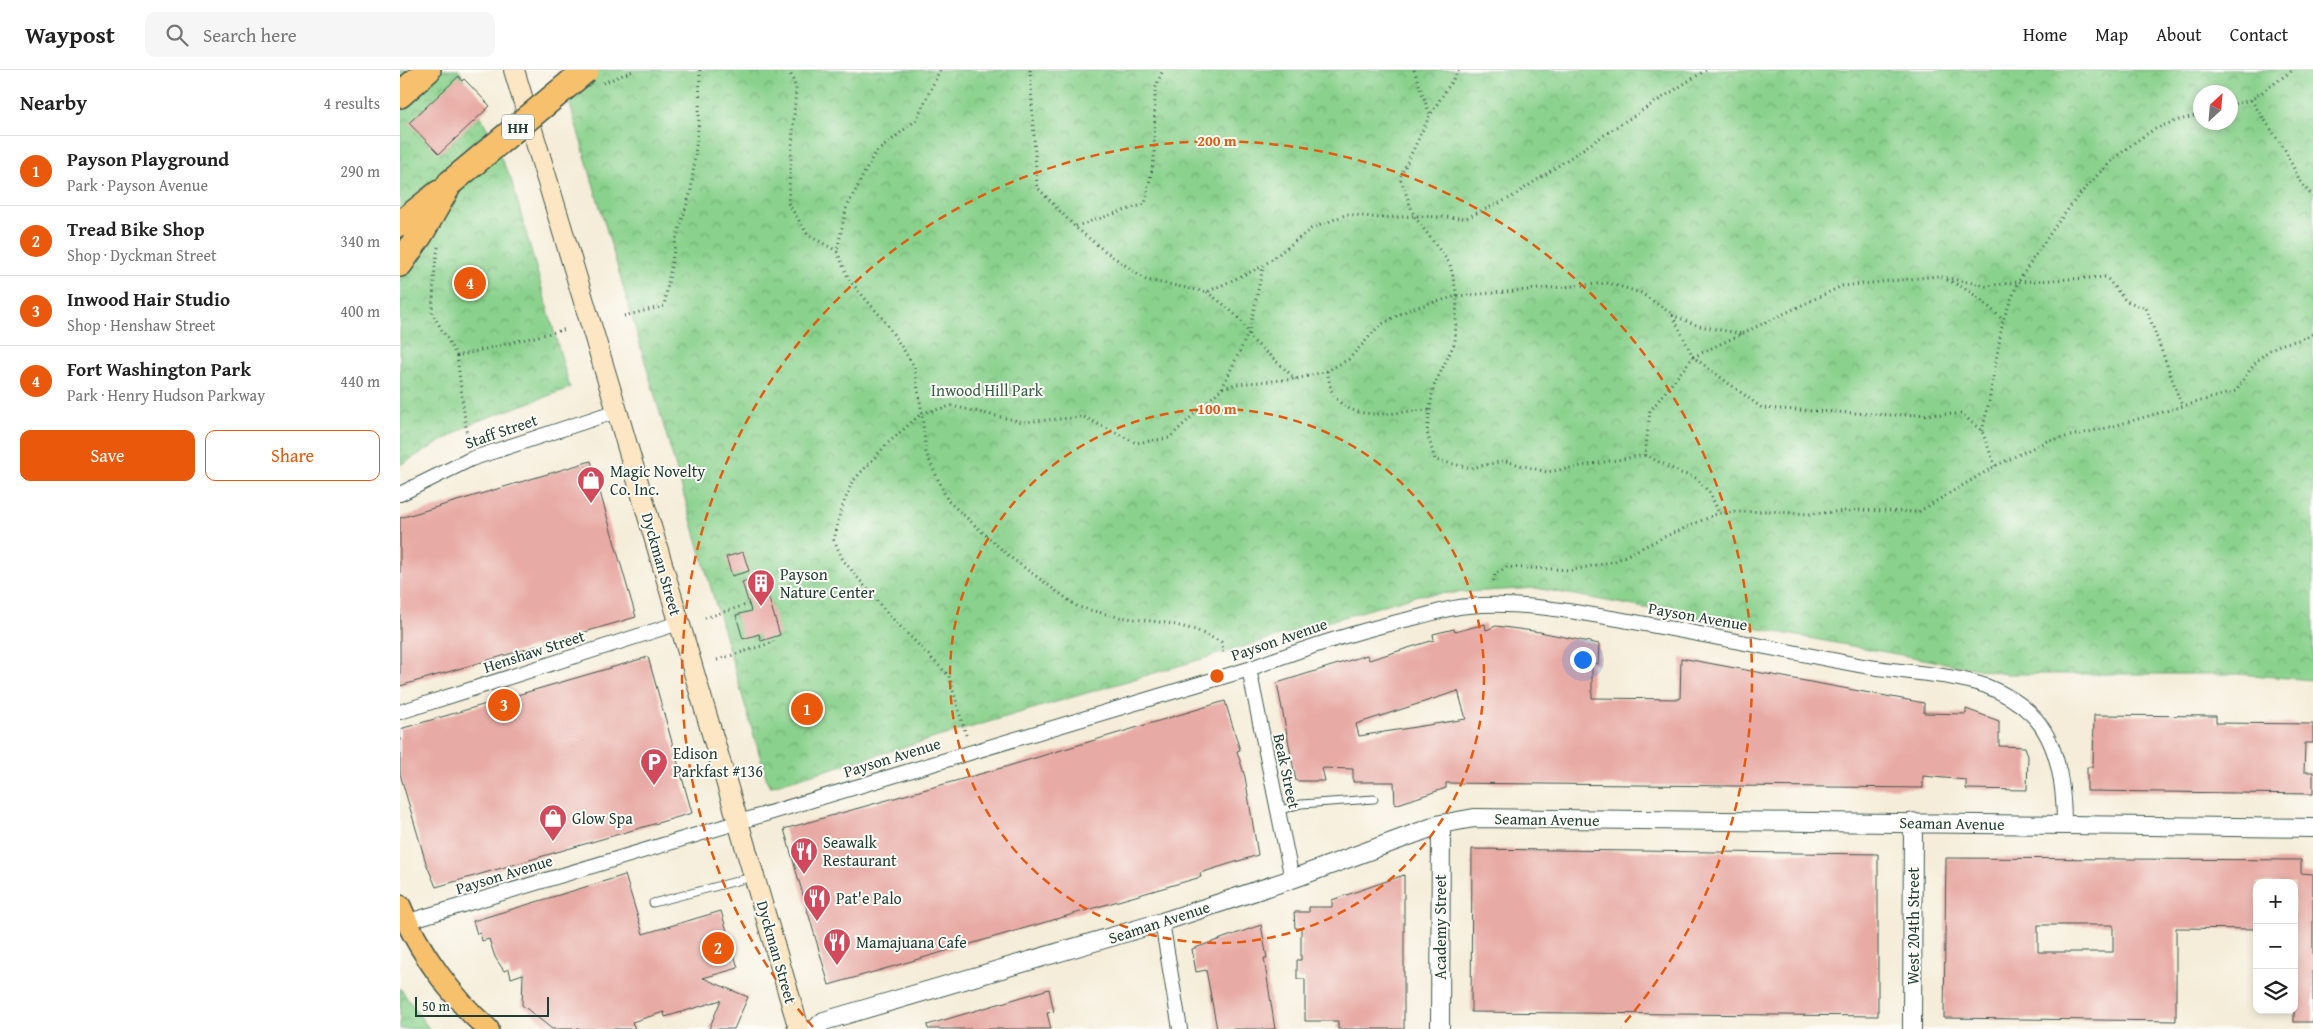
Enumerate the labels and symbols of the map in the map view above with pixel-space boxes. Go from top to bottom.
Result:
north arrow [2193,85,2238,130]
road number: HH [502,114,534,140]
text: 200 m [1197,130,1237,151]
pin: 4 [454,264,486,302]
park label: Inwood Hill Park [931,378,1044,402]
text: 100 m [1197,398,1237,419]
street label: Staff Street [462,407,541,455]
place label: Magic Novelty Co. Inc. [610,459,705,501]
shop icon: Magic Novelty Co. Inc. [576,465,606,504]
street label: Dyckman Street [636,510,688,619]
place label: Payson Nature Center [780,562,875,604]
building icon: Payson Nature Center [746,568,776,607]
street label: Payson Avenue [1647,595,1749,637]
street label: Payson Avenue [1228,611,1330,667]
street label: Henshaw Street [480,623,588,679]
your location [1570,647,1596,673]
centre of rings [1208,667,1226,685]
pin: 3 [488,686,520,724]
pin: 1 [791,690,823,728]
street label: Payson Avenue [841,731,943,783]
street label: Beak Street [1267,731,1307,811]
place label: Edison Parkfast #136 [673,741,763,783]
parking icon: Edison Parkfast #136 [639,747,669,786]
shop icon: Glow Spa [538,803,568,842]
place label: Glow Spa [572,806,633,830]
street label: Seaman Avenue [1494,806,1600,832]
street label: Seaman Avenue [1899,810,2005,836]
place label: Seawalk Restaurant [823,830,897,872]
restaurant icon: Seawalk Restaurant [789,836,819,875]
street label: Payson Avenue [453,848,555,900]
street label: West 204th Street [1901,867,1925,985]
street label: Academy Street [1428,874,1452,980]
restaurant icon: Pat'e Palo [802,883,832,922]
place label: Pat'e Palo [836,886,902,910]
street label: Seaman Avenue [1105,894,1213,950]
street label: Dyckman Street [751,898,803,1007]
restaurant icon: Mamajuana Cafe [822,927,852,966]
pin: 2 [702,929,734,967]
place label: Mamajuana Cafe [856,930,967,954]
scale bar [415,994,549,1017]

